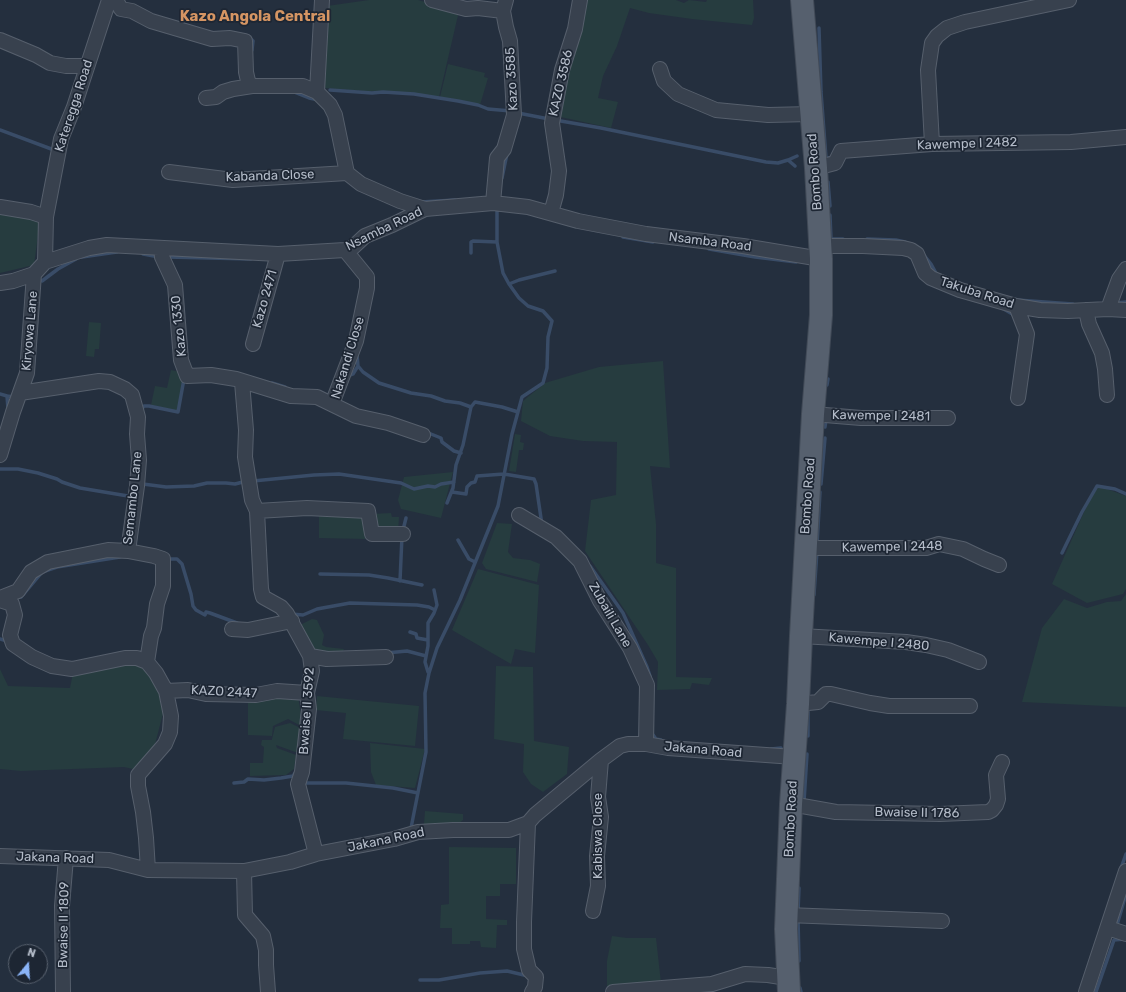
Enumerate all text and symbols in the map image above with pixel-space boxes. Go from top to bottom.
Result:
district label: Kazo Angola Central [180,8,330,26]
street label: Kazo 3585 [503,47,521,111]
street label: KAZO 3586 [546,48,576,118]
street label: Kateregga Road [52,58,96,154]
street label: Bombo Road [805,133,825,211]
street label: Kawempe I 2482 [917,134,1017,154]
street label: Kabanda Close [225,167,315,185]
street label: Nsamba Road [343,204,425,254]
street label: Nsamba Road [668,229,752,255]
street label: Kazo 2471 [249,268,281,330]
street label: Takuba Road [938,274,1016,312]
street label: Kiryowa Lane [19,290,41,372]
street label: Kazo 1330 [168,295,190,357]
street label: Nakandi Close [328,315,368,401]
street label: Kawempe I 2481 [832,407,930,425]
street label: Semambo Lane [120,451,146,545]
street label: Bombo Road [798,457,818,535]
street label: Kawempe I 2448 [841,538,943,556]
street label: Zubaili Lane [585,580,635,650]
street label: Kawempe I 2480 [828,630,930,654]
street label: Bwaise II 3592 [296,667,318,755]
street label: KAZO 2447 [190,682,258,702]
street label: Jakana Road [663,739,743,761]
street label: Bombo Road [781,780,801,858]
street label: Kabiswa Close [590,793,606,879]
street label: Bwaise II 1786 [874,804,960,822]
street label: Jakana Road [346,824,426,856]
street label: Jakana Road [16,849,94,867]
street label: Bwaise II 1809 [55,882,73,968]
north arrow [8,944,48,984]
text: N [26,946,37,960]

